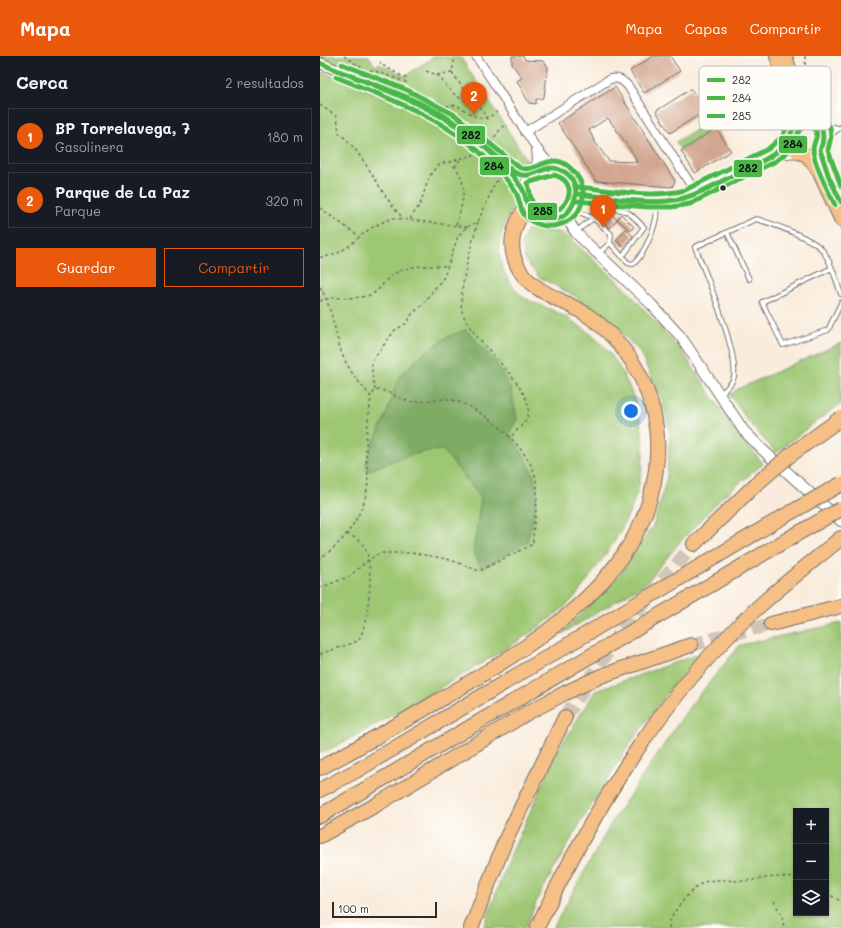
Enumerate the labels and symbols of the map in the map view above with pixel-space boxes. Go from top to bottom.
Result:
legend [699,66,831,130]
text: 282 [732,72,751,87]
pin: 2 [461,82,487,115]
text: 284 [732,90,752,105]
text: 285 [732,108,751,123]
line badge: 282 [456,125,486,145]
text: 282 [461,127,481,142]
line badge: 284 [778,135,808,154]
text: 284 [783,136,803,151]
line badge: 284 [479,156,510,176]
text: 284 [484,158,504,173]
line badge: 282 [733,159,763,178]
text: 282 [738,160,758,175]
unlabelled marker [718,183,728,193]
pin: 1 [590,195,616,228]
line badge: 285 [527,202,558,221]
text: 285 [533,203,553,218]
your location [621,401,641,421]
scale bar [332,900,437,919]

